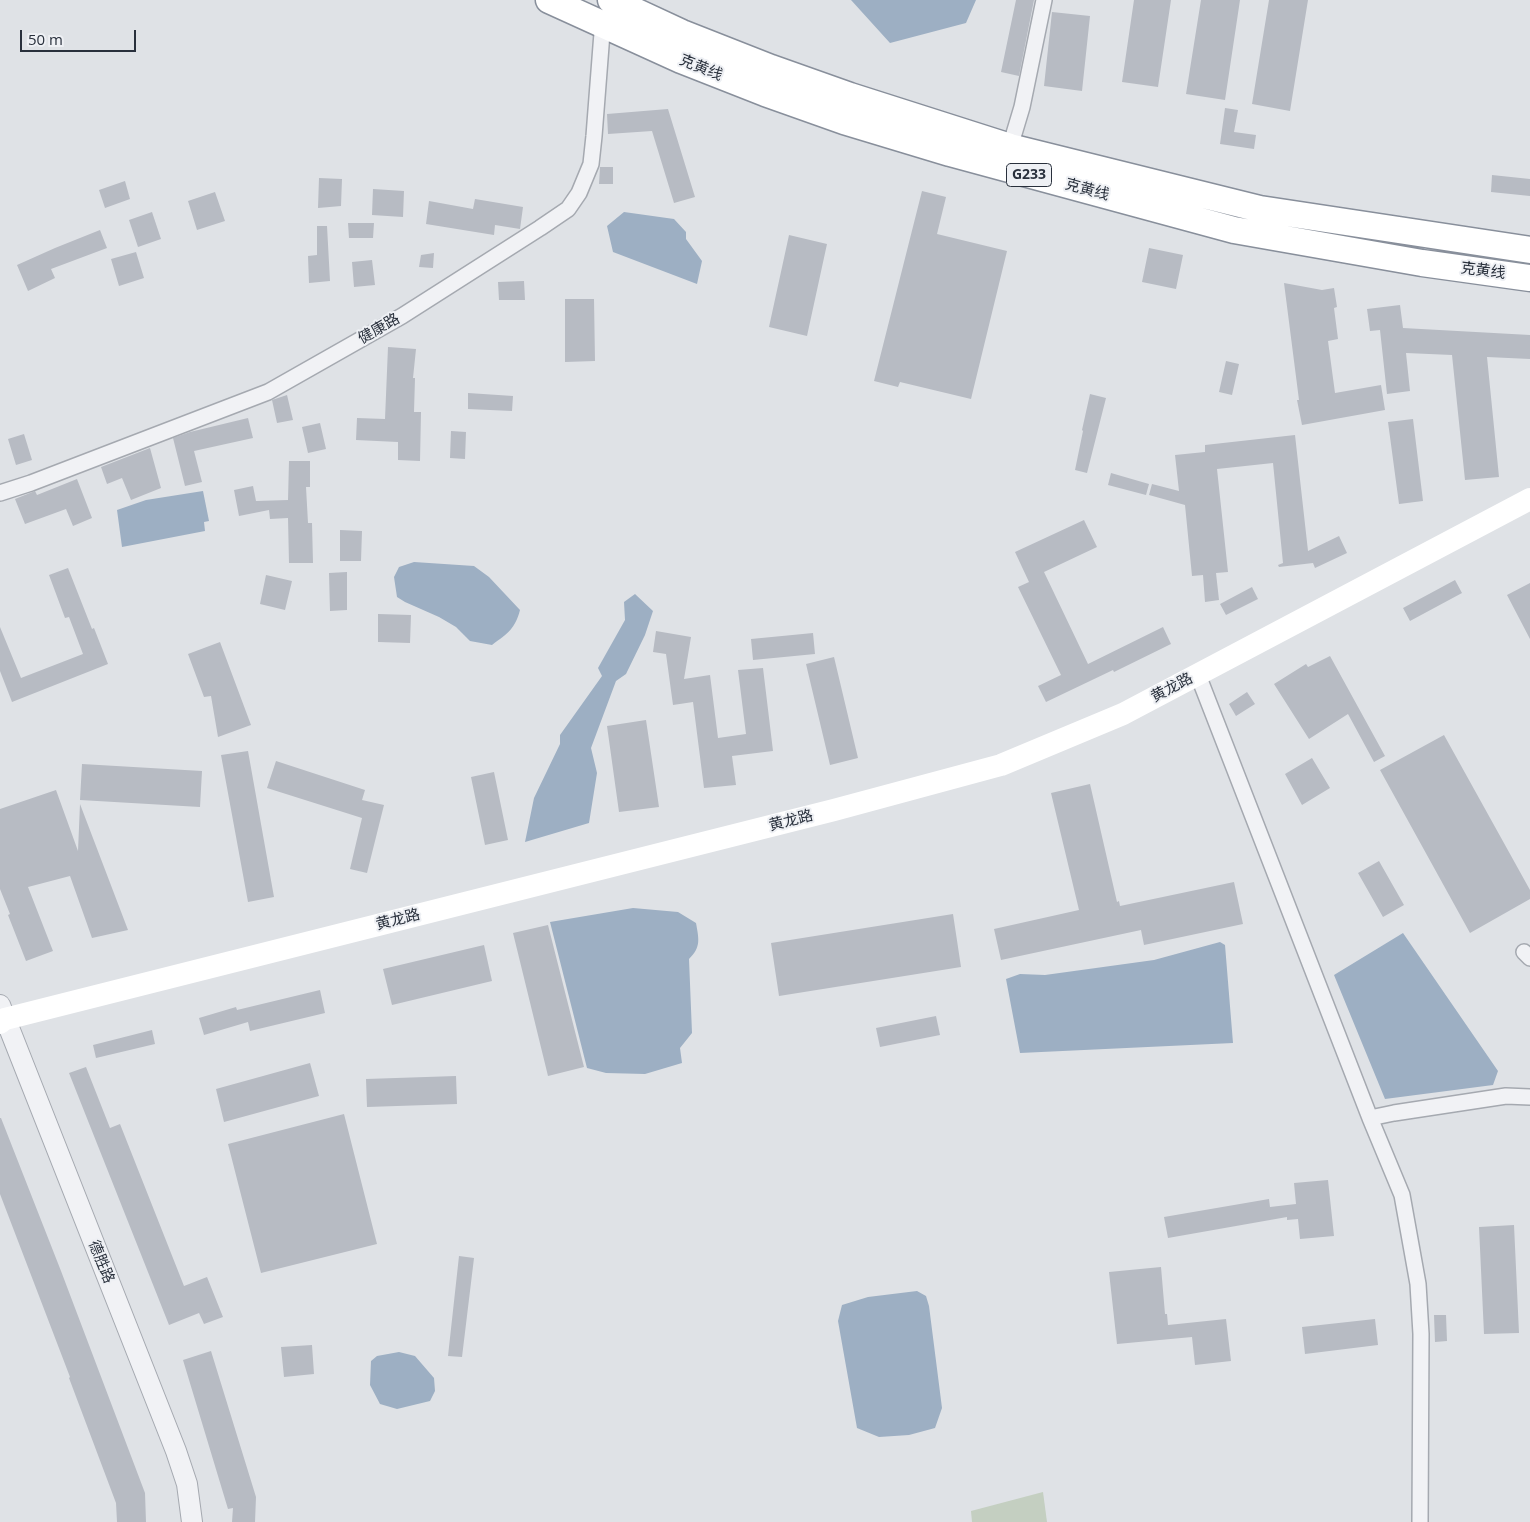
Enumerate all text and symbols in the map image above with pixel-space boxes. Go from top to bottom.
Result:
scale bar [22,20,139,52]
text: 50 m [28,29,63,49]
street label: 克黄线 [677,51,725,85]
road number: G233 [1006,164,1052,186]
street label: 克黄线 [1063,175,1111,205]
street label: 克黄线 [1460,259,1506,283]
street label: 健康路 [355,310,403,348]
street label: 黄龙路 [1148,669,1196,707]
street label: 黄龙路 [767,807,815,835]
street label: 黄龙路 [374,906,422,934]
street label: 德胜路 [84,1238,118,1286]

